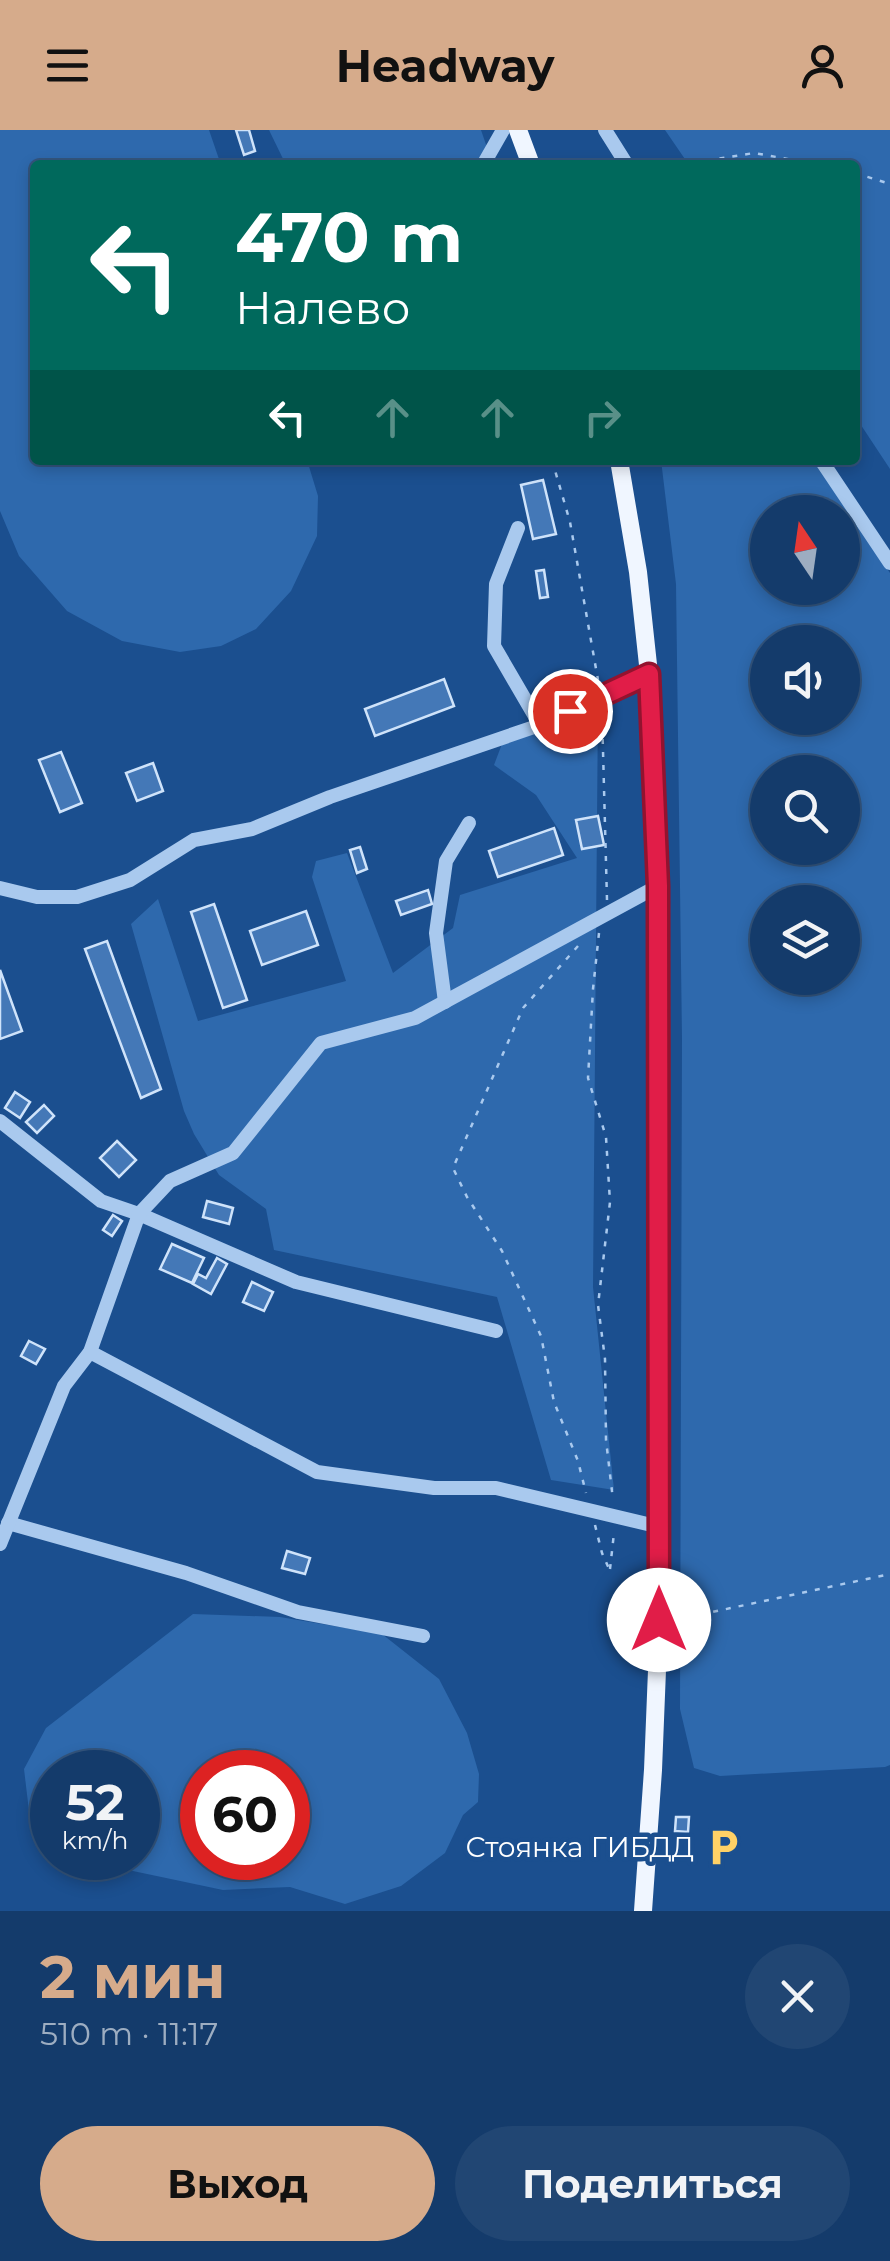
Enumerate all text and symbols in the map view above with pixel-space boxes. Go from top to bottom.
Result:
icon: menu [40,38,95,93]
text: Headway [336,38,554,93]
icon: person [795,38,850,93]
text: 470 m [235,194,463,280]
icon: left [70,200,200,330]
text: Налево [235,280,410,335]
icon: left [260,390,315,445]
icon: ahead [365,390,420,445]
icon: ahead [470,390,525,445]
icon: right [575,390,630,445]
north arrow [750,495,860,605]
map controls [750,495,860,995]
button: sound [750,625,860,735]
pin [528,669,613,754]
icon: arrive [543,684,598,739]
button: search [750,755,860,865]
button: layers [750,885,860,995]
position arrow [607,1568,711,1672]
speed limit sign: 60 [180,1750,310,1880]
text: 52 [66,1772,125,1833]
text: km/h [62,1825,128,1855]
parking icon: Стоянка ГИБДД [703,1826,745,1868]
place label: Стоянка ГИБДД [466,1830,694,1864]
text: 2 мин [40,1940,226,2013]
button: close [745,1944,850,2049]
text: 510 m · 11:17 [40,2014,218,2053]
button: Выход [40,2126,435,2241]
button: Поделиться [455,2126,850,2241]

